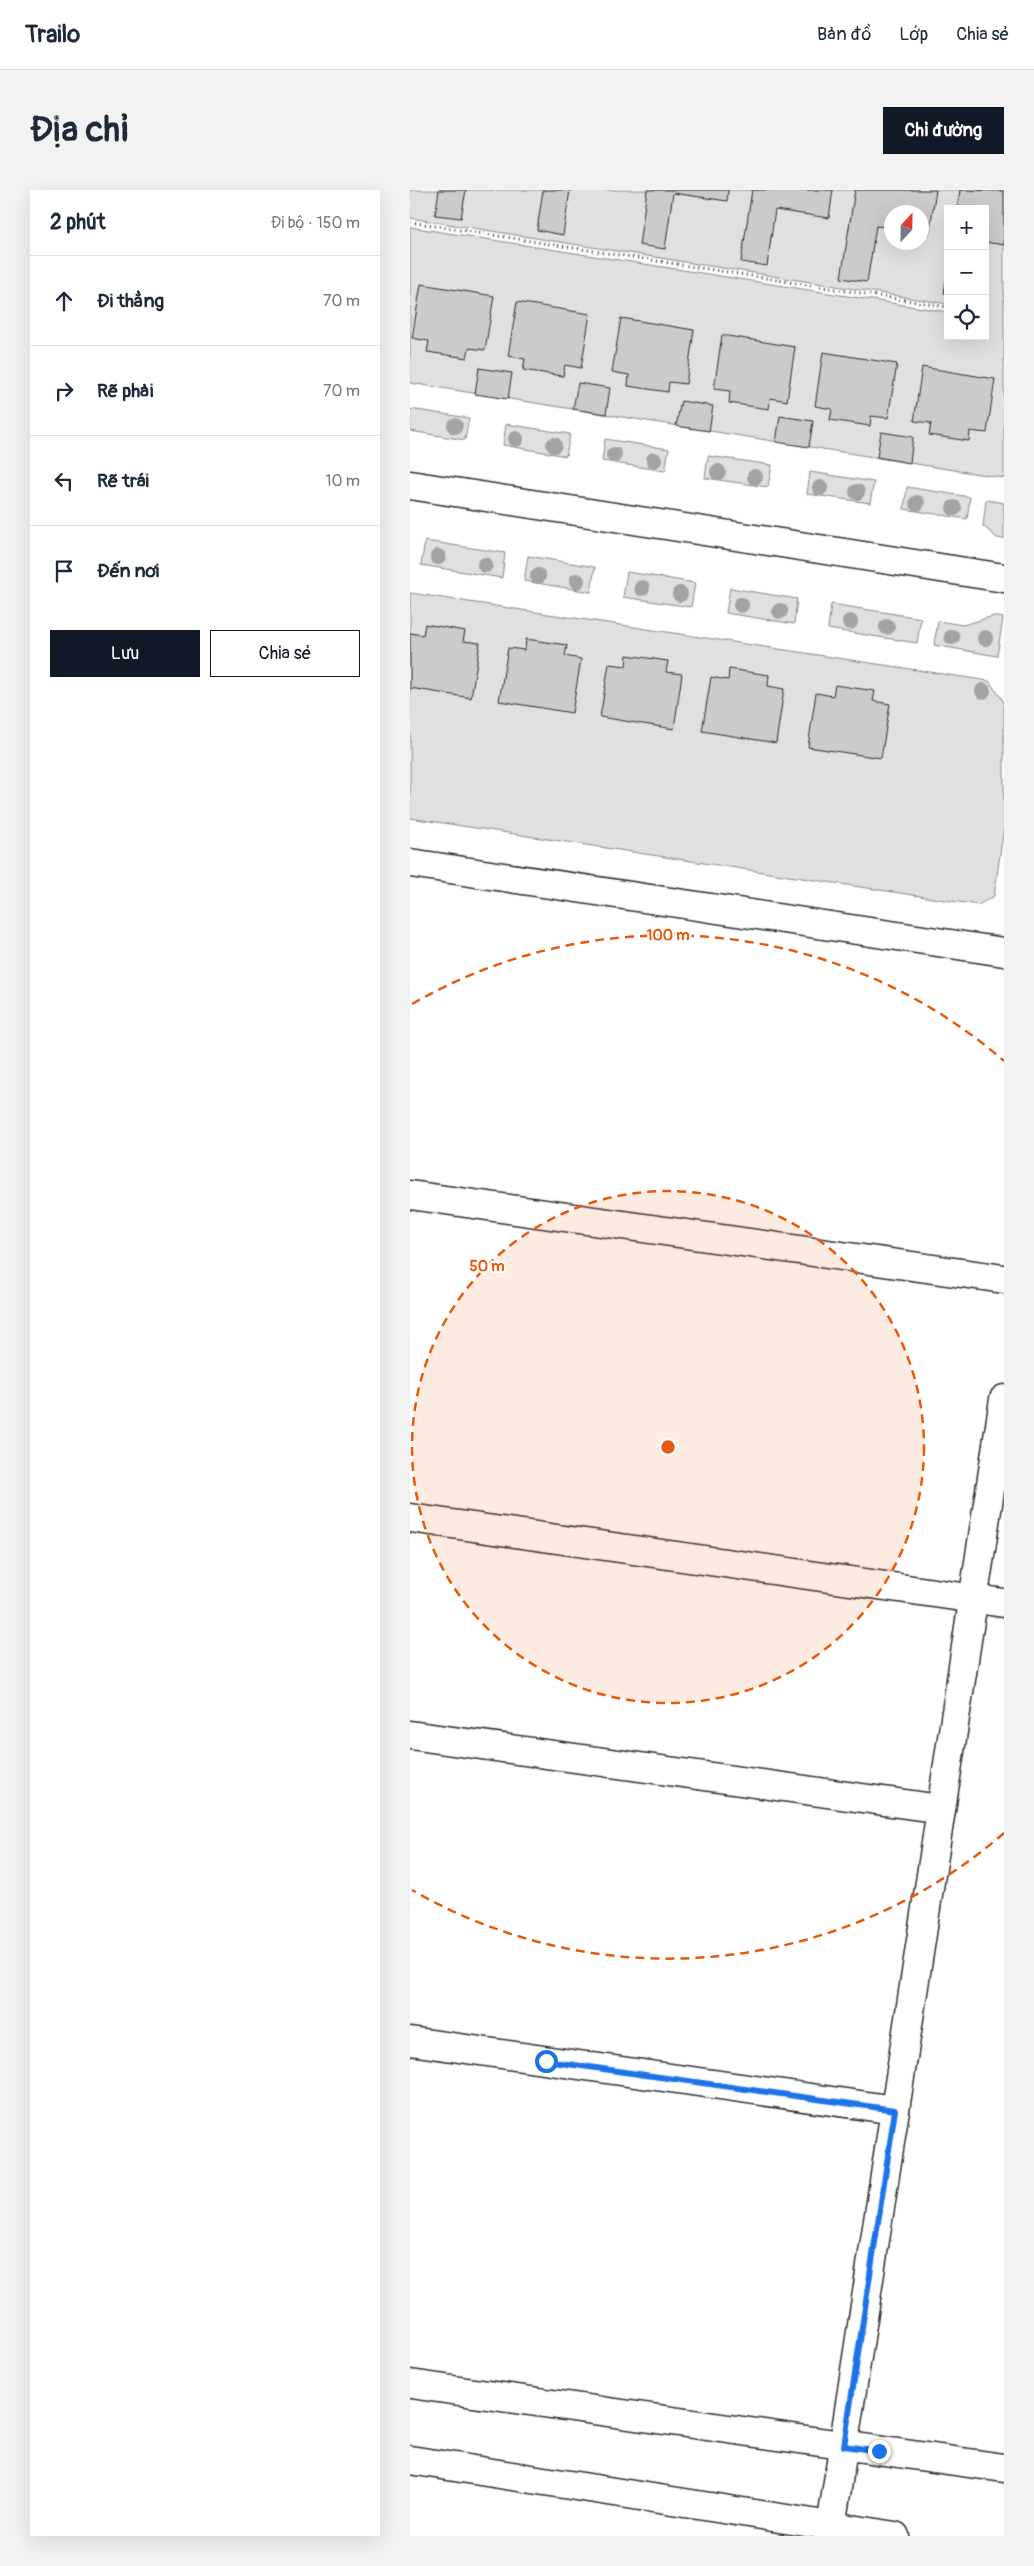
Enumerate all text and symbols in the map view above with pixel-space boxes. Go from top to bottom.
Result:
text: Trailo [25,20,80,49]
text: Bản đồ [817,23,871,46]
text: Lớp [899,23,928,46]
text: Chia sẻ [956,23,1009,46]
button: Chỉ đường [883,107,1004,154]
text: Địa chỉ [30,108,129,152]
north arrow [884,205,929,250]
map controls [944,205,989,340]
button: + [944,205,989,250]
text: 2 phút [50,209,105,236]
text: Đi bộ · 150 m [271,213,360,233]
button: − [944,250,989,295]
icon: ahead [50,287,78,315]
text: Đi thẳng [97,289,164,313]
text: 70 m [323,291,360,311]
button: locate [944,295,989,340]
icon: right [50,377,78,405]
text: Rẽ phải [97,379,153,403]
text: 70 m [323,381,360,401]
icon: left [50,467,78,495]
text: Rẽ trái [97,469,149,493]
text: 10 m [325,471,360,491]
icon: arrive [50,557,78,585]
text: Đến nơi [97,559,159,583]
button: Lưu [50,630,200,677]
button: Chia sẻ [210,630,360,677]
text: 100 m [647,926,689,945]
text: 50 m [470,1257,504,1276]
centre of rings [659,1438,677,1456]
route start [535,2050,558,2073]
route end [868,2440,891,2463]

